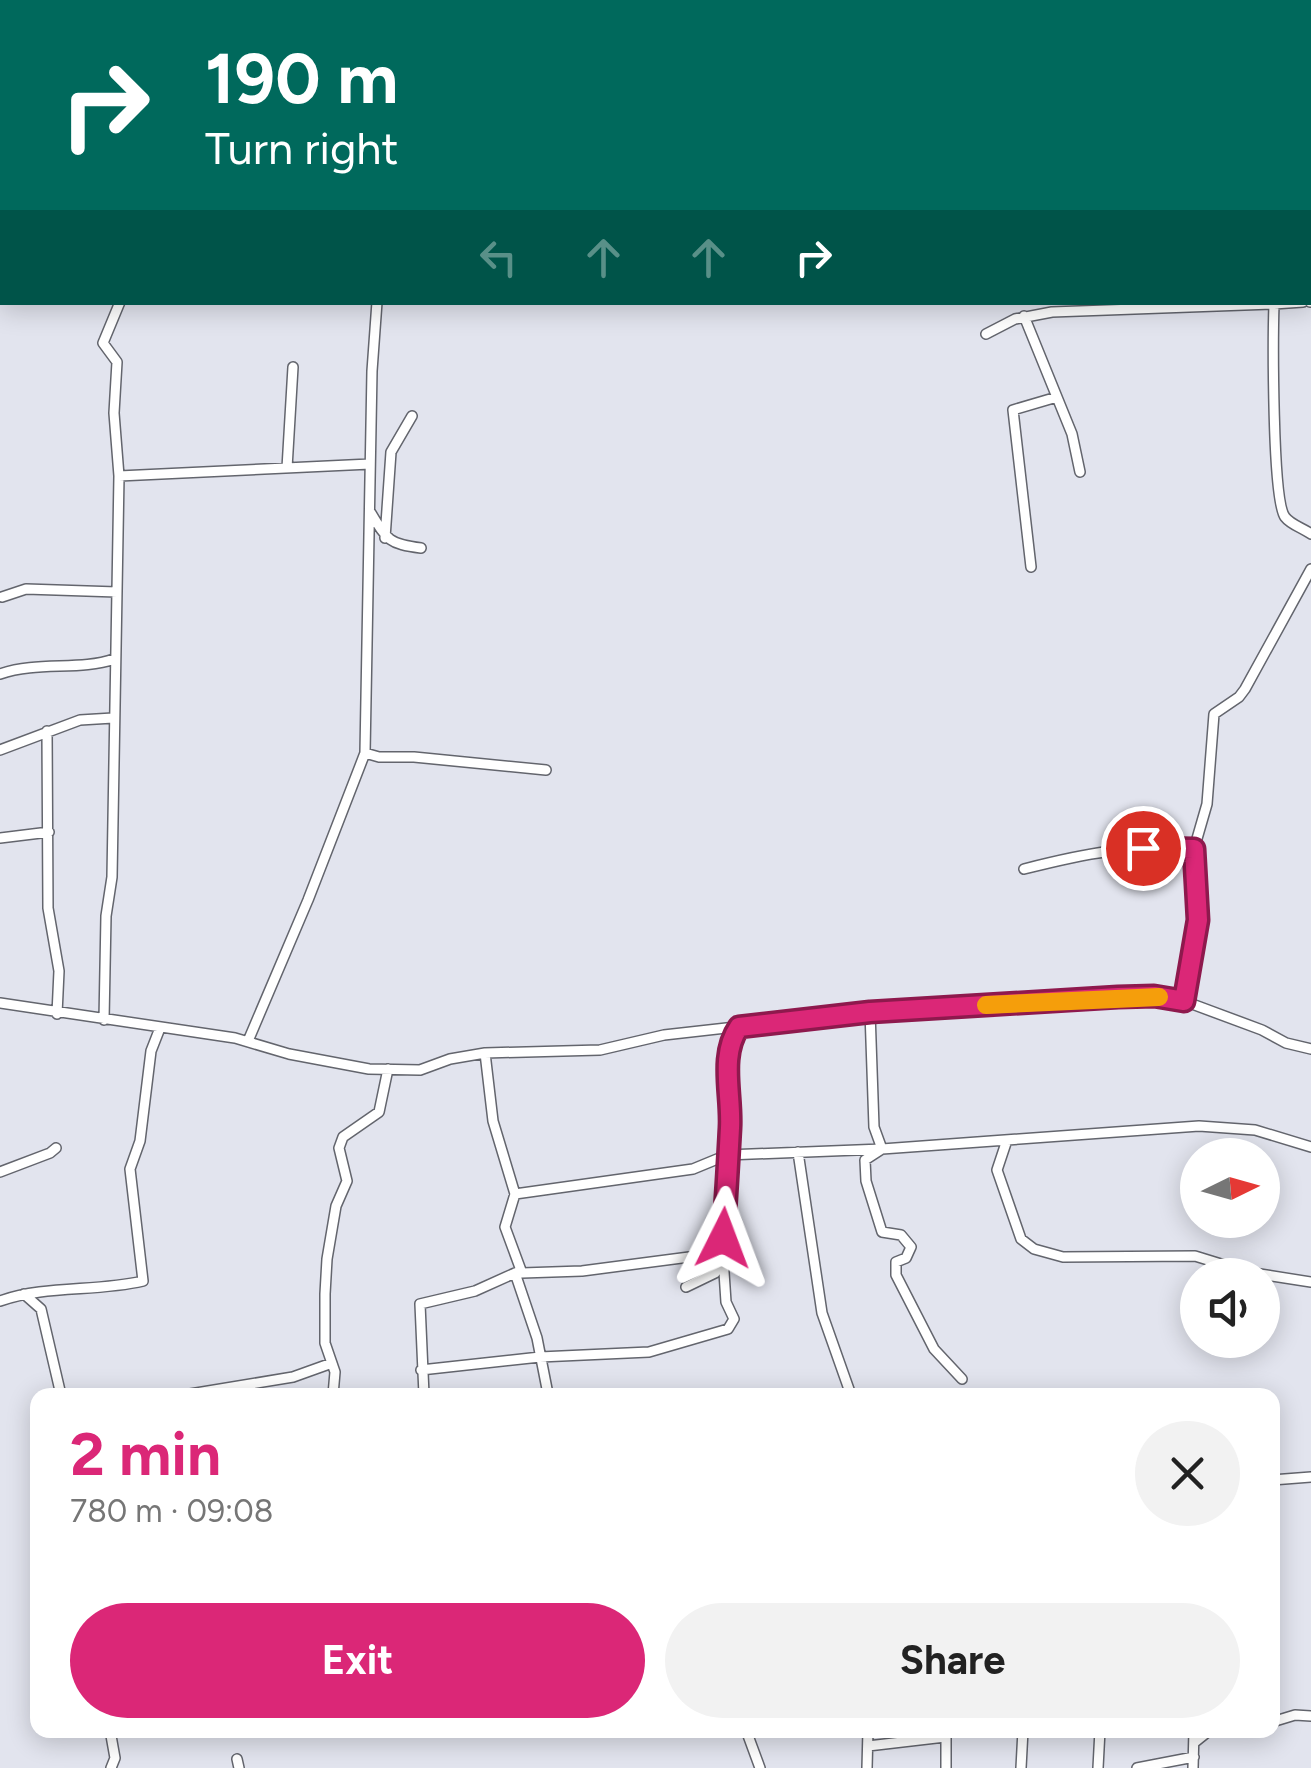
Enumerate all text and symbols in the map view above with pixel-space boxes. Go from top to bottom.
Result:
text: 190 m [205,36,398,121]
icon: right [40,40,170,170]
text: Turn right [205,121,398,175]
icon: left [471,230,526,285]
icon: ahead [576,230,631,285]
icon: ahead [681,230,736,285]
icon: right [786,230,841,285]
pin [1101,806,1186,891]
icon: arrive [1116,821,1171,876]
north arrow [1180,1138,1280,1238]
map controls [1180,1138,1280,1358]
position arrow [671,1186,775,1290]
button: sound [1180,1258,1280,1358]
text: 2 min [70,1418,221,1490]
button: close [1135,1421,1240,1526]
text: 780 m · 09:08 [70,1492,273,1530]
button: Exit [70,1603,645,1718]
button: Share [665,1603,1240,1718]

